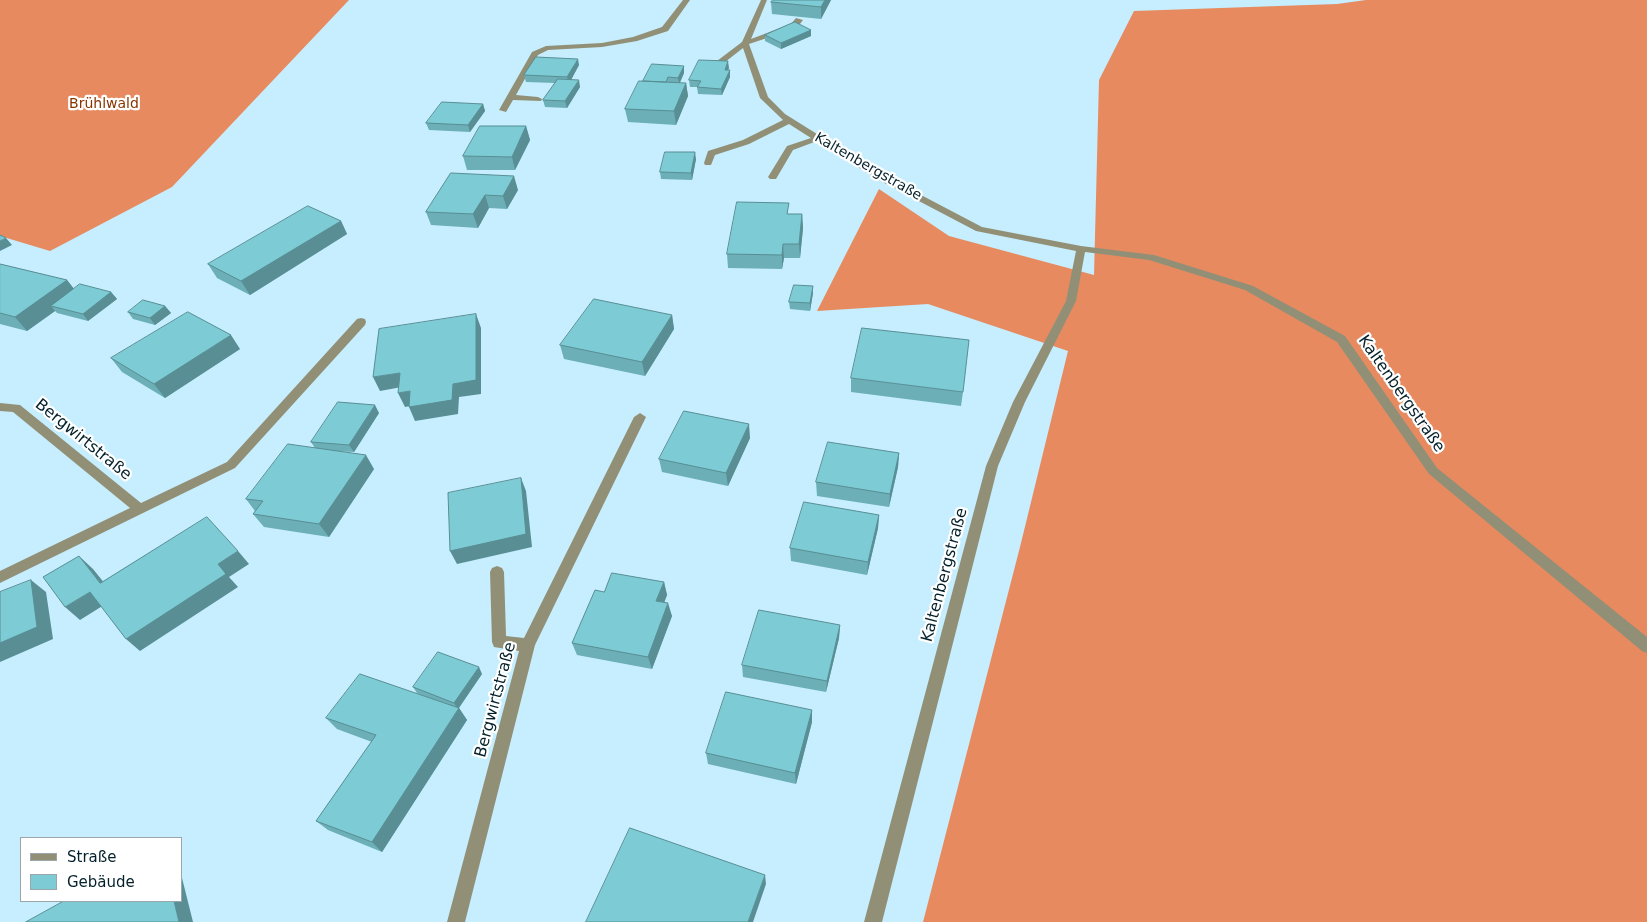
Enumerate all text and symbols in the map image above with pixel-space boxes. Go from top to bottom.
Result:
park label: Brühlwald [69,96,139,112]
street label: Kaltenbergstraße [811,130,925,204]
street label: Kaltenbergstraße [1354,332,1448,456]
street label: Bergwirtstraße [31,395,135,485]
street label: Kaltenbergstraße [918,506,972,644]
street label: Bergwirtstraße [471,640,521,760]
legend [20,837,182,902]
text: Straße [67,848,116,866]
text: Gebäude [67,873,135,891]

